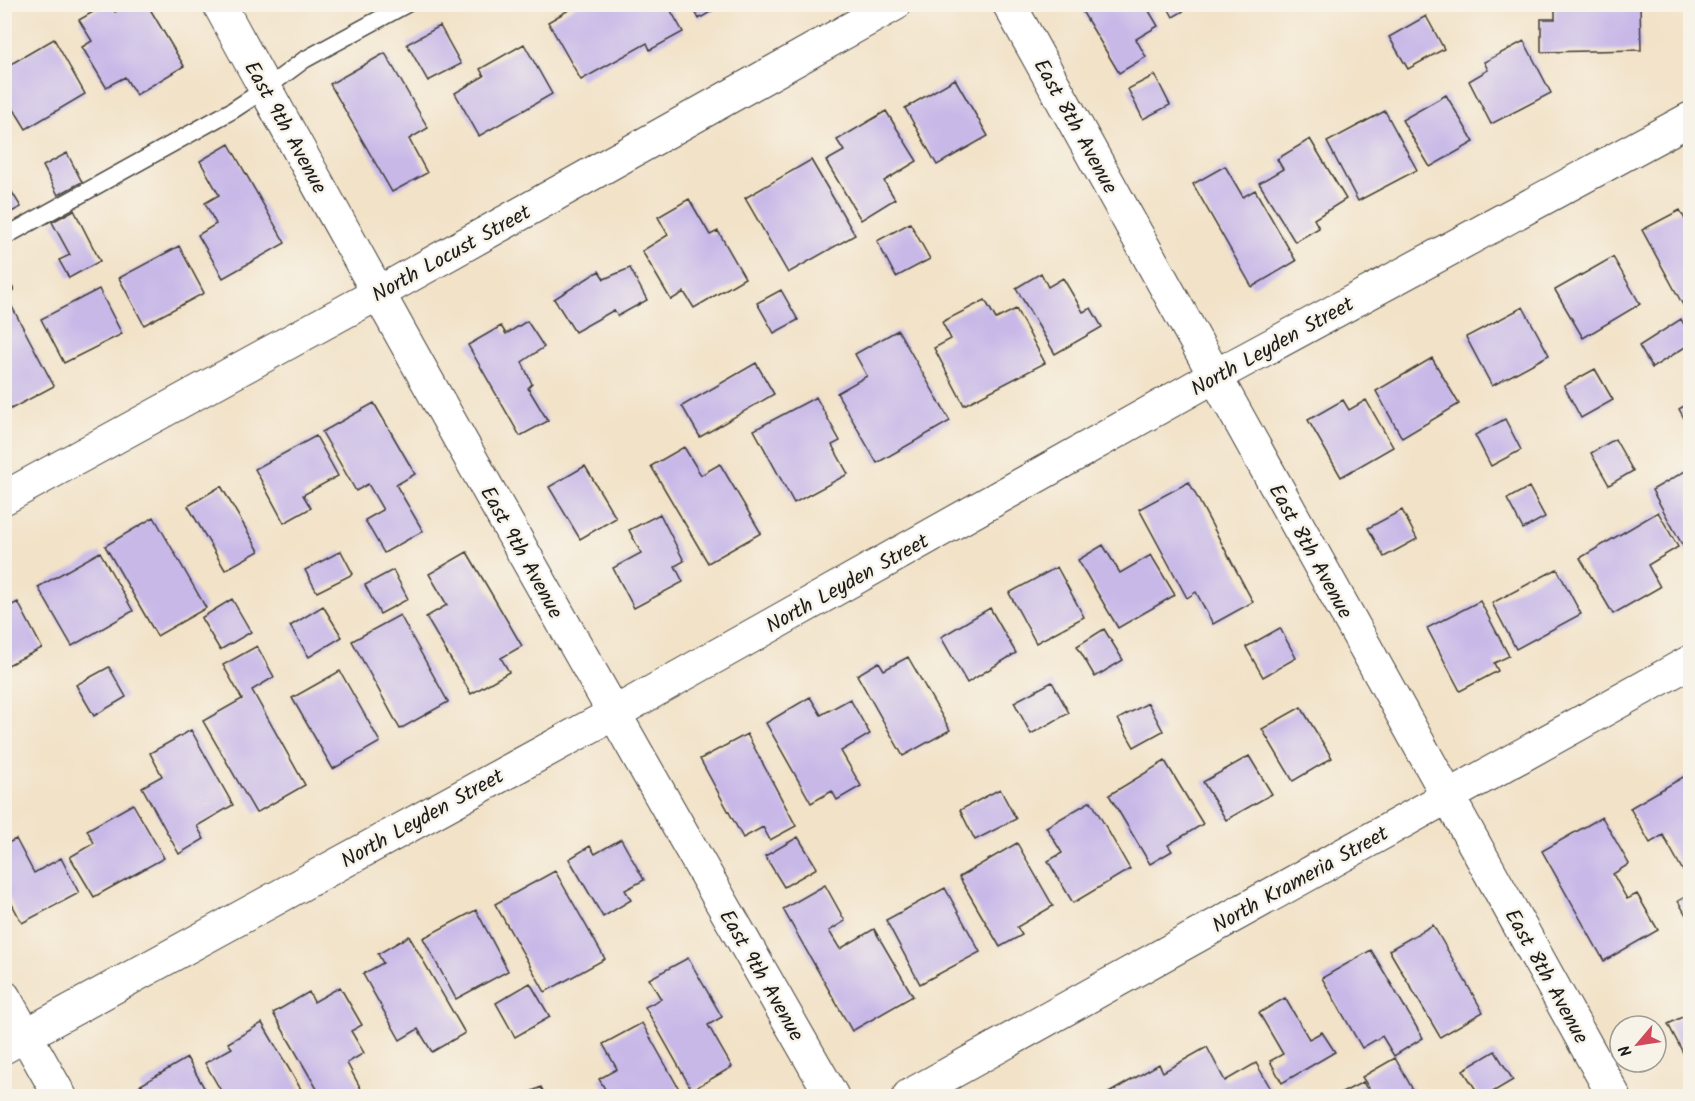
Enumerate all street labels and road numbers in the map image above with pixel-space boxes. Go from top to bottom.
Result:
street label: East 8th Avenue [1024,53,1126,201]
street label: East 9th Avenue [234,55,335,201]
street label: North Locust Street [366,196,538,312]
street label: North Leyden Street [1185,288,1361,406]
street label: East 8th Avenue [1259,478,1361,626]
street label: East 9th Avenue [470,480,571,626]
street label: North Leyden Street [760,525,936,643]
street label: North Leyden Street [335,760,511,878]
street label: North Krameria Street [1206,818,1396,943]
street label: East 8th Avenue [1495,903,1597,1051]
street label: East 9th Avenue [710,904,812,1048]

